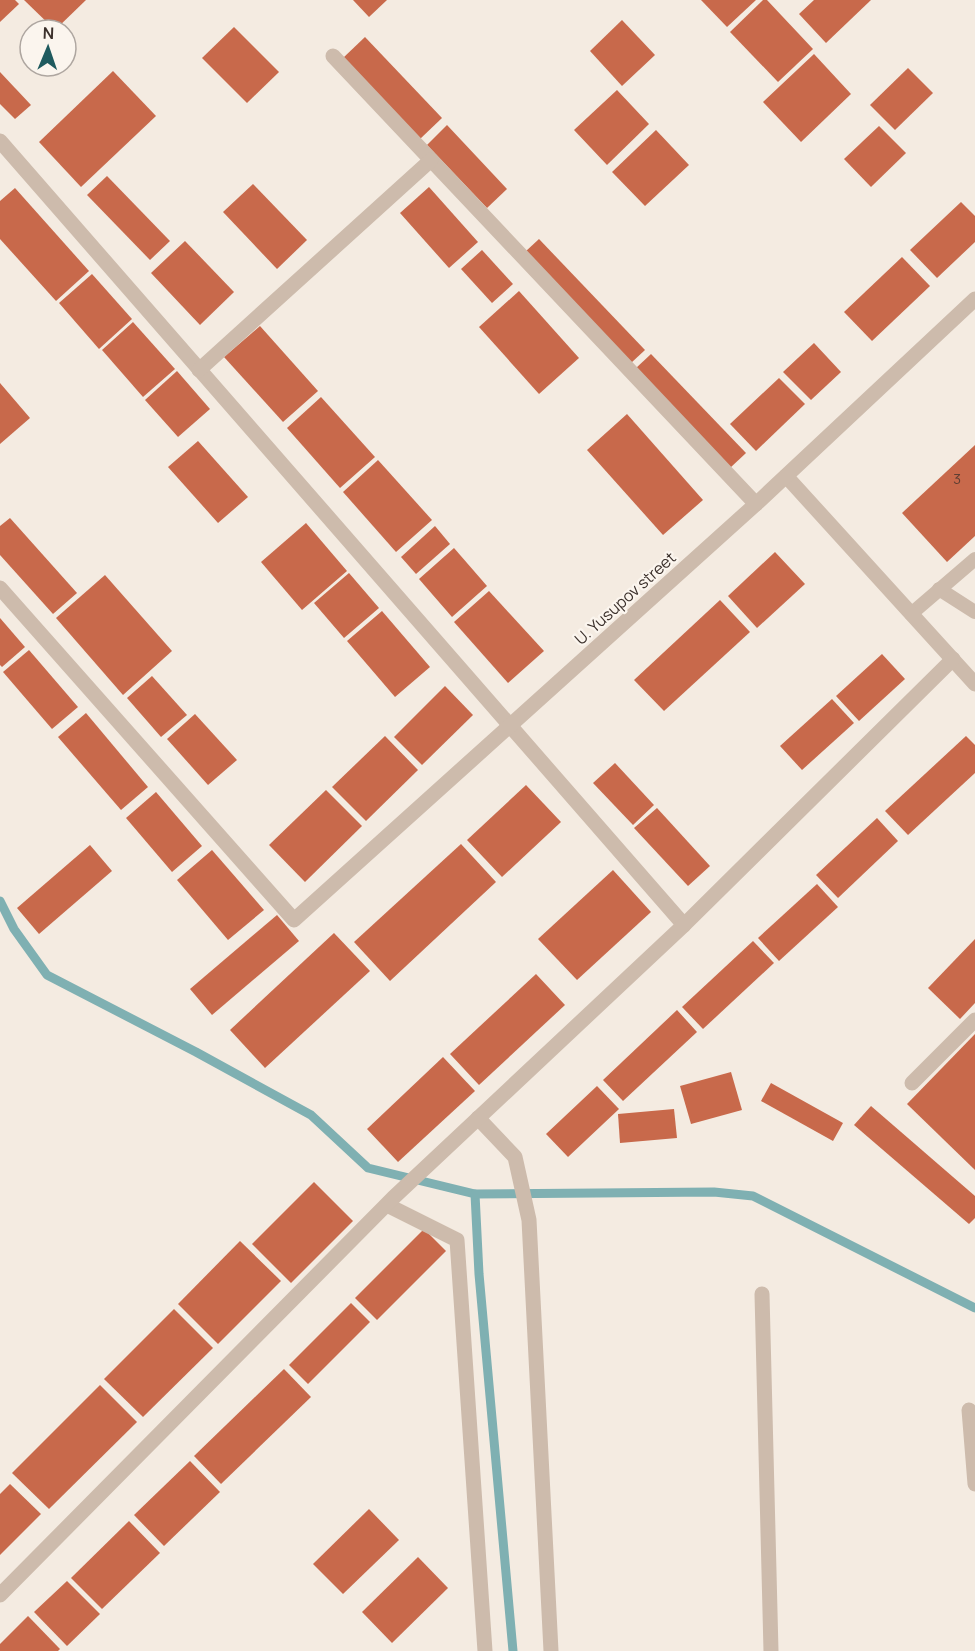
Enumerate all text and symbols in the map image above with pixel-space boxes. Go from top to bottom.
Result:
north arrow [18,18,78,78]
text: N [42,22,55,44]
house number: 3 [953,469,961,488]
street label: U. Yusupov street [570,547,680,649]

